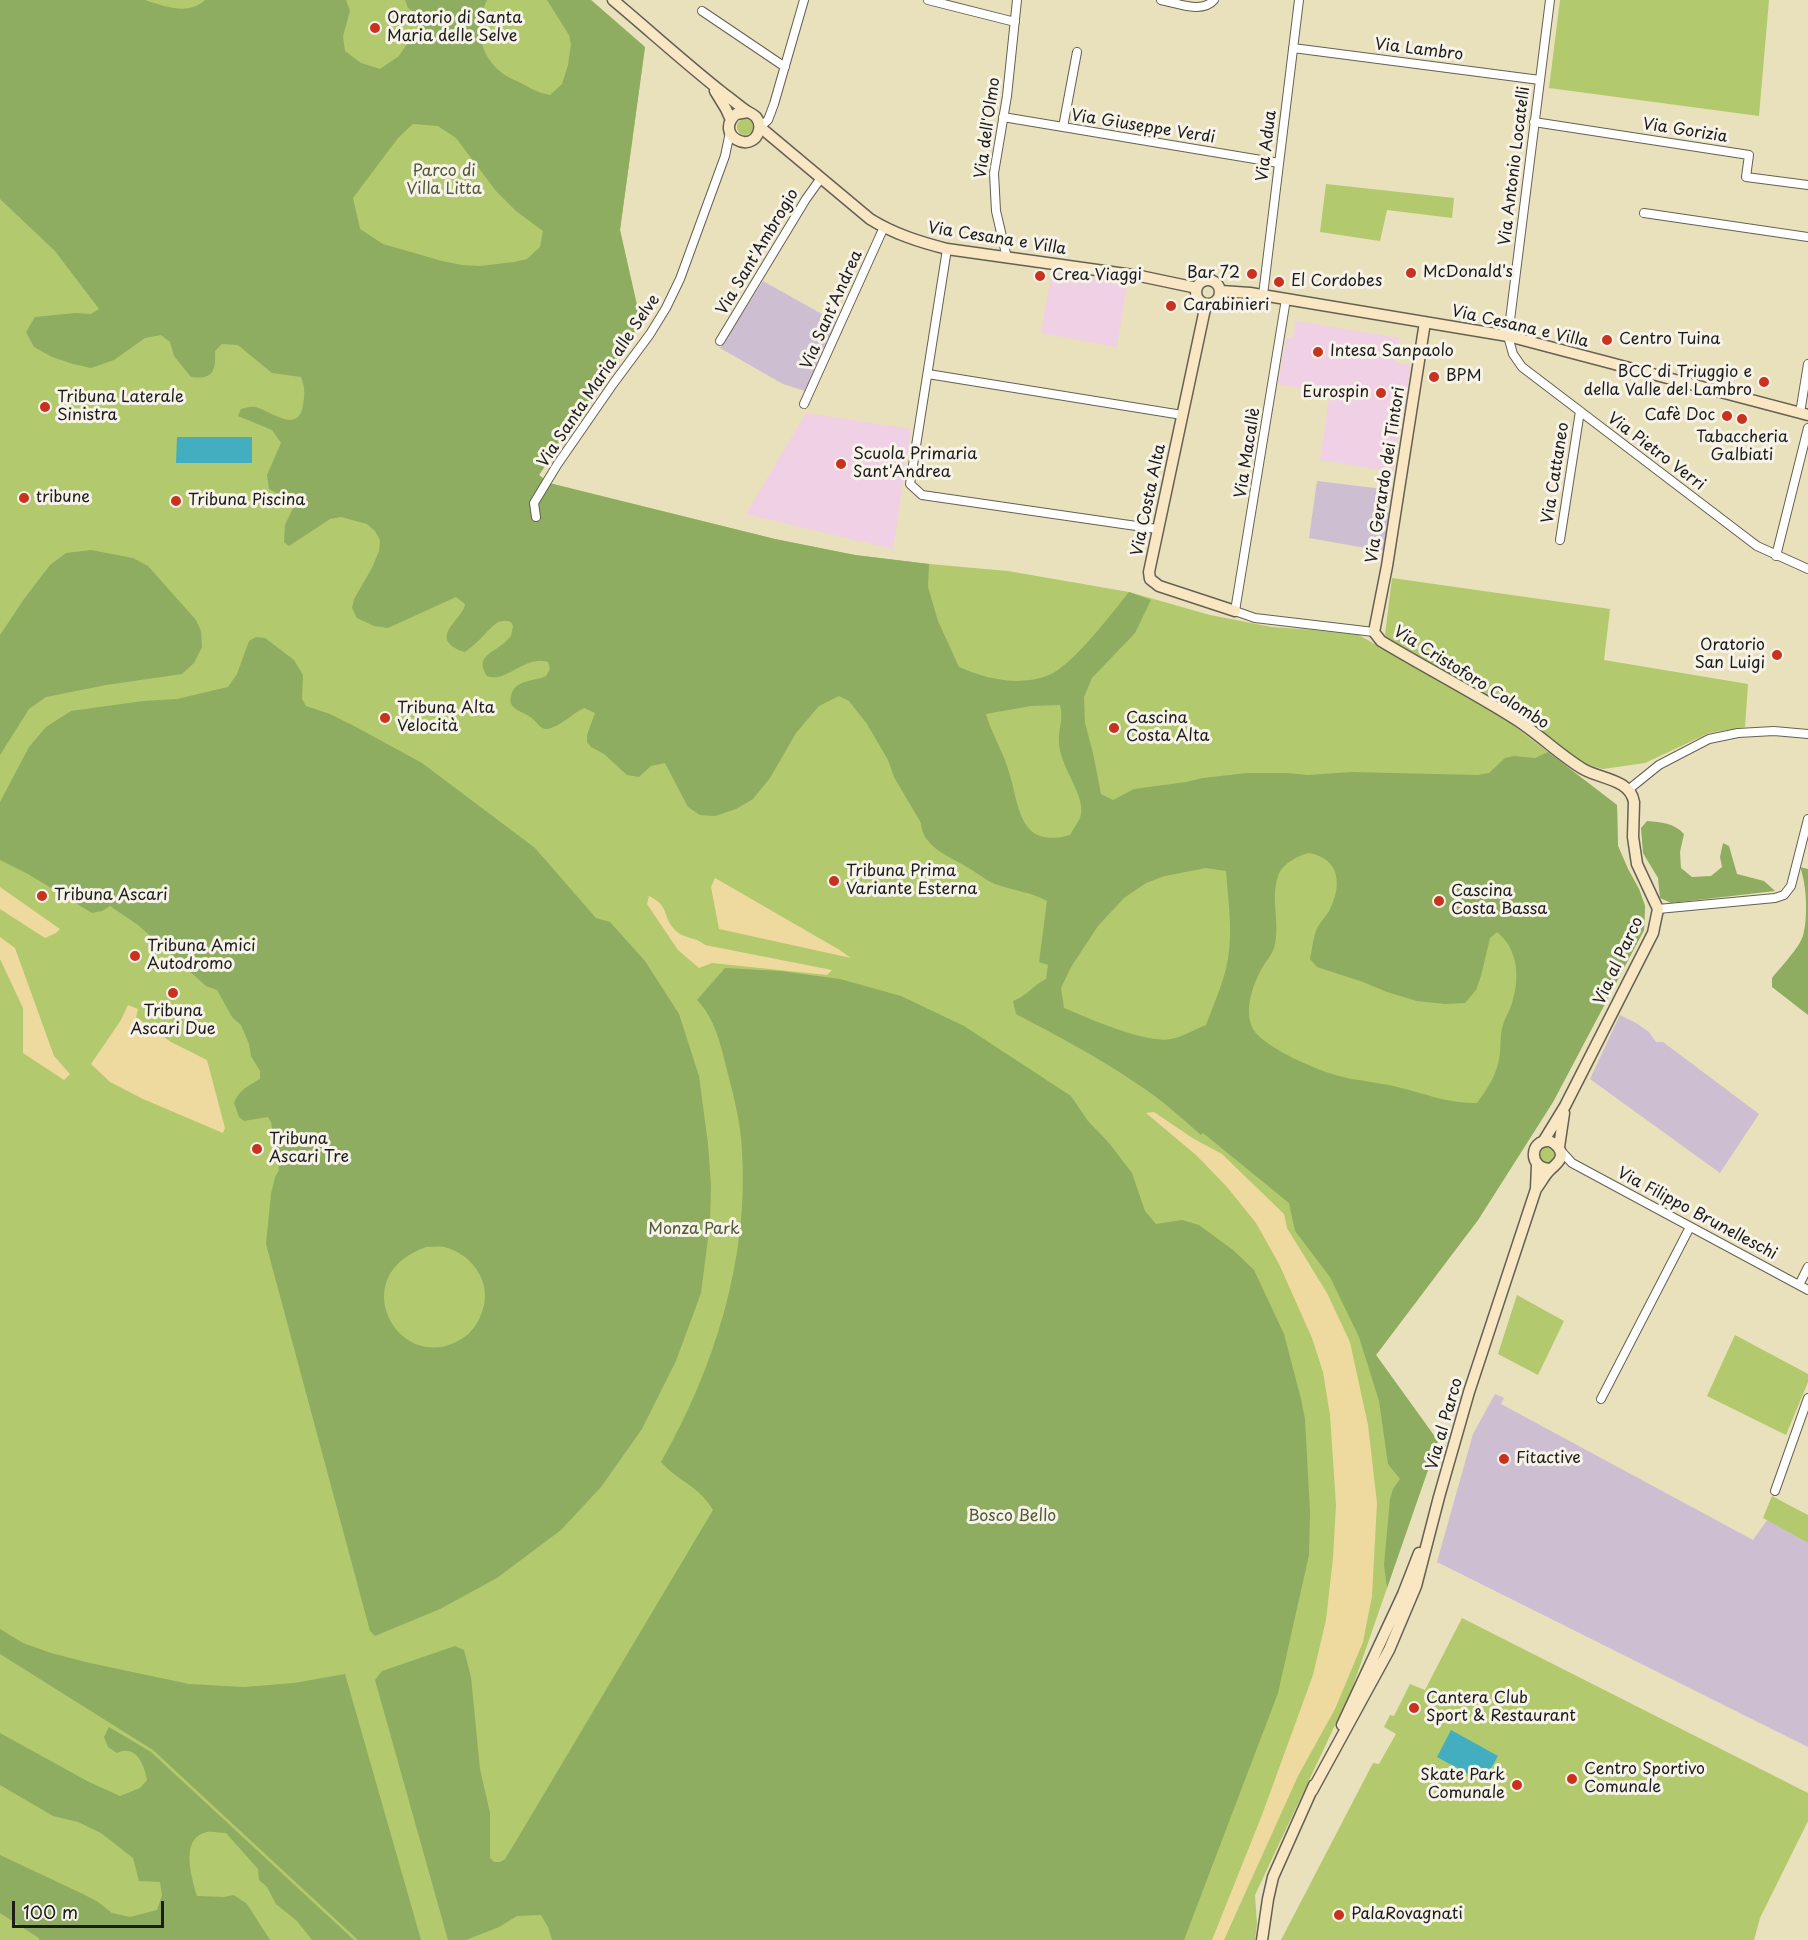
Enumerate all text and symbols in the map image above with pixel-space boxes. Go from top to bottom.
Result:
place label: Oratorio di Santa Maria delle Selve [387,9,522,47]
marker: Oratorio di Santa Maria delle Selve [368,21,382,35]
street label: Via Lambro [1374,35,1464,65]
street label: Via dell'Olmo [971,76,1005,180]
street label: Via Antonio Locatelli [1496,85,1534,247]
street label: Via Giuseppe Verdi [1070,106,1216,148]
street label: Via Adua [1253,109,1281,183]
street label: Via Gorizia [1641,115,1729,147]
park label: Parco di Villa Litta [406,162,482,200]
street label: Via Sant'Ambrogio [713,186,803,318]
street label: Via Cesana e Villa [926,219,1068,259]
street label: Via Sant'Andrea [797,248,867,372]
place label: McDonald's [1423,263,1513,283]
place label: Bar 72 [1187,264,1240,284]
place label: Crea Viaggi [1052,266,1142,286]
marker: McDonald's [1404,266,1418,280]
marker: Bar 72 [1245,267,1259,281]
marker: Crea Viaggi [1033,269,1047,283]
place label: El Cordobes [1291,272,1382,292]
marker: El Cordobes [1272,275,1286,289]
street label: Via Santa Maria alle Selve [534,291,664,471]
place label: Carabinieri [1183,296,1269,316]
marker: Carabinieri [1164,299,1178,313]
street label: Via Cesana e Villa [1450,302,1590,352]
place label: Centro Tuina [1619,330,1720,350]
marker: Centro Tuina [1600,333,1614,347]
place label: Intesa Sanpaolo [1330,342,1454,362]
marker: Intesa Sanpaolo [1311,345,1325,359]
place label: BCC di Triuggio e della Valle del Lambro [1584,363,1752,401]
place label: BPM [1446,367,1482,387]
marker: BPM [1427,370,1441,384]
marker: BCC di Triuggio e della Valle del Lambro [1757,375,1771,389]
place label: Eurospin [1303,383,1369,403]
street label: Via Gerardo dei Tintori [1363,385,1409,565]
marker: Eurospin [1374,386,1388,400]
place label: Tribuna Laterale Sinistra [57,388,184,426]
marker: Tribuna Laterale Sinistra [38,400,52,414]
street label: Via Macallè [1231,406,1265,500]
place label: Cafè Doc [1644,406,1715,426]
street label: Via Pietro Verri [1603,409,1709,495]
marker: Cafè Doc [1720,409,1734,423]
marker: Tabaccheria Galbiati [1735,412,1749,426]
street label: Via Cattaneo [1539,421,1573,525]
place label: Tabaccheria Galbiati [1696,428,1788,466]
street label: Via Costa Alta [1128,442,1170,558]
place label: Scuola Primaria Sant'Andrea [853,445,977,483]
marker: Scuola Primaria Sant'Andrea [834,457,848,471]
place label: tribune [36,488,90,508]
marker: tribune [17,491,31,505]
place label: Tribuna Piscina [188,491,305,511]
marker: Tribuna Piscina [169,494,183,508]
street label: Via Cristoforo Colombo [1390,622,1552,734]
place label: Oratorio San Luigi [1695,636,1765,674]
marker: Oratorio San Luigi [1770,648,1784,662]
place label: Tribuna Alta Velocità [397,699,495,737]
place label: Cascina Costa Alta [1126,709,1209,747]
marker: Tribuna Alta Velocità [378,711,392,725]
marker: Cascina Costa Alta [1107,721,1121,735]
place label: Tribuna Prima Variante Esterna [846,862,977,900]
marker: Tribuna Prima Variante Esterna [827,874,841,888]
place label: Cascina Costa Bassa [1451,882,1547,920]
place label: Tribuna Ascari [54,886,168,906]
marker: Tribuna Ascari [35,889,49,903]
marker: Cascina Costa Bassa [1432,894,1446,908]
street label: Via al Parco [1590,914,1648,1008]
place label: Tribuna Amici Autodromo [147,937,256,975]
marker: Tribuna Amici Autodromo [128,949,142,963]
marker: Tribuna Ascari Due [166,986,180,1000]
place label: Tribuna Ascari Due [130,1002,216,1040]
place label: Tribuna Ascari Tre [269,1130,349,1168]
marker: Tribuna Ascari Tre [250,1142,264,1156]
street label: Via Filippo Brunelleschi [1614,1164,1780,1264]
park label: Monza Park [648,1220,740,1240]
street label: Via al Parco [1423,1376,1467,1472]
place label: Fitactive [1516,1449,1581,1469]
marker: Fitactive [1497,1452,1511,1466]
park label: Bosco Bello [968,1507,1056,1527]
place label: Cantera Club Sport & Restaurant [1426,1689,1576,1727]
marker: Cantera Club Sport & Restaurant [1407,1701,1421,1715]
place label: Centro Sportivo Comunale [1584,1760,1705,1798]
place label: Skate Park Comunale [1420,1766,1505,1804]
marker: Centro Sportivo Comunale [1565,1772,1579,1786]
marker: Skate Park Comunale [1510,1778,1524,1792]
scale bar [15,1889,166,1927]
text: 100 m [23,1898,78,1925]
place label: PalaRovagnati [1351,1905,1463,1925]
marker: PalaRovagnati [1332,1908,1346,1922]

